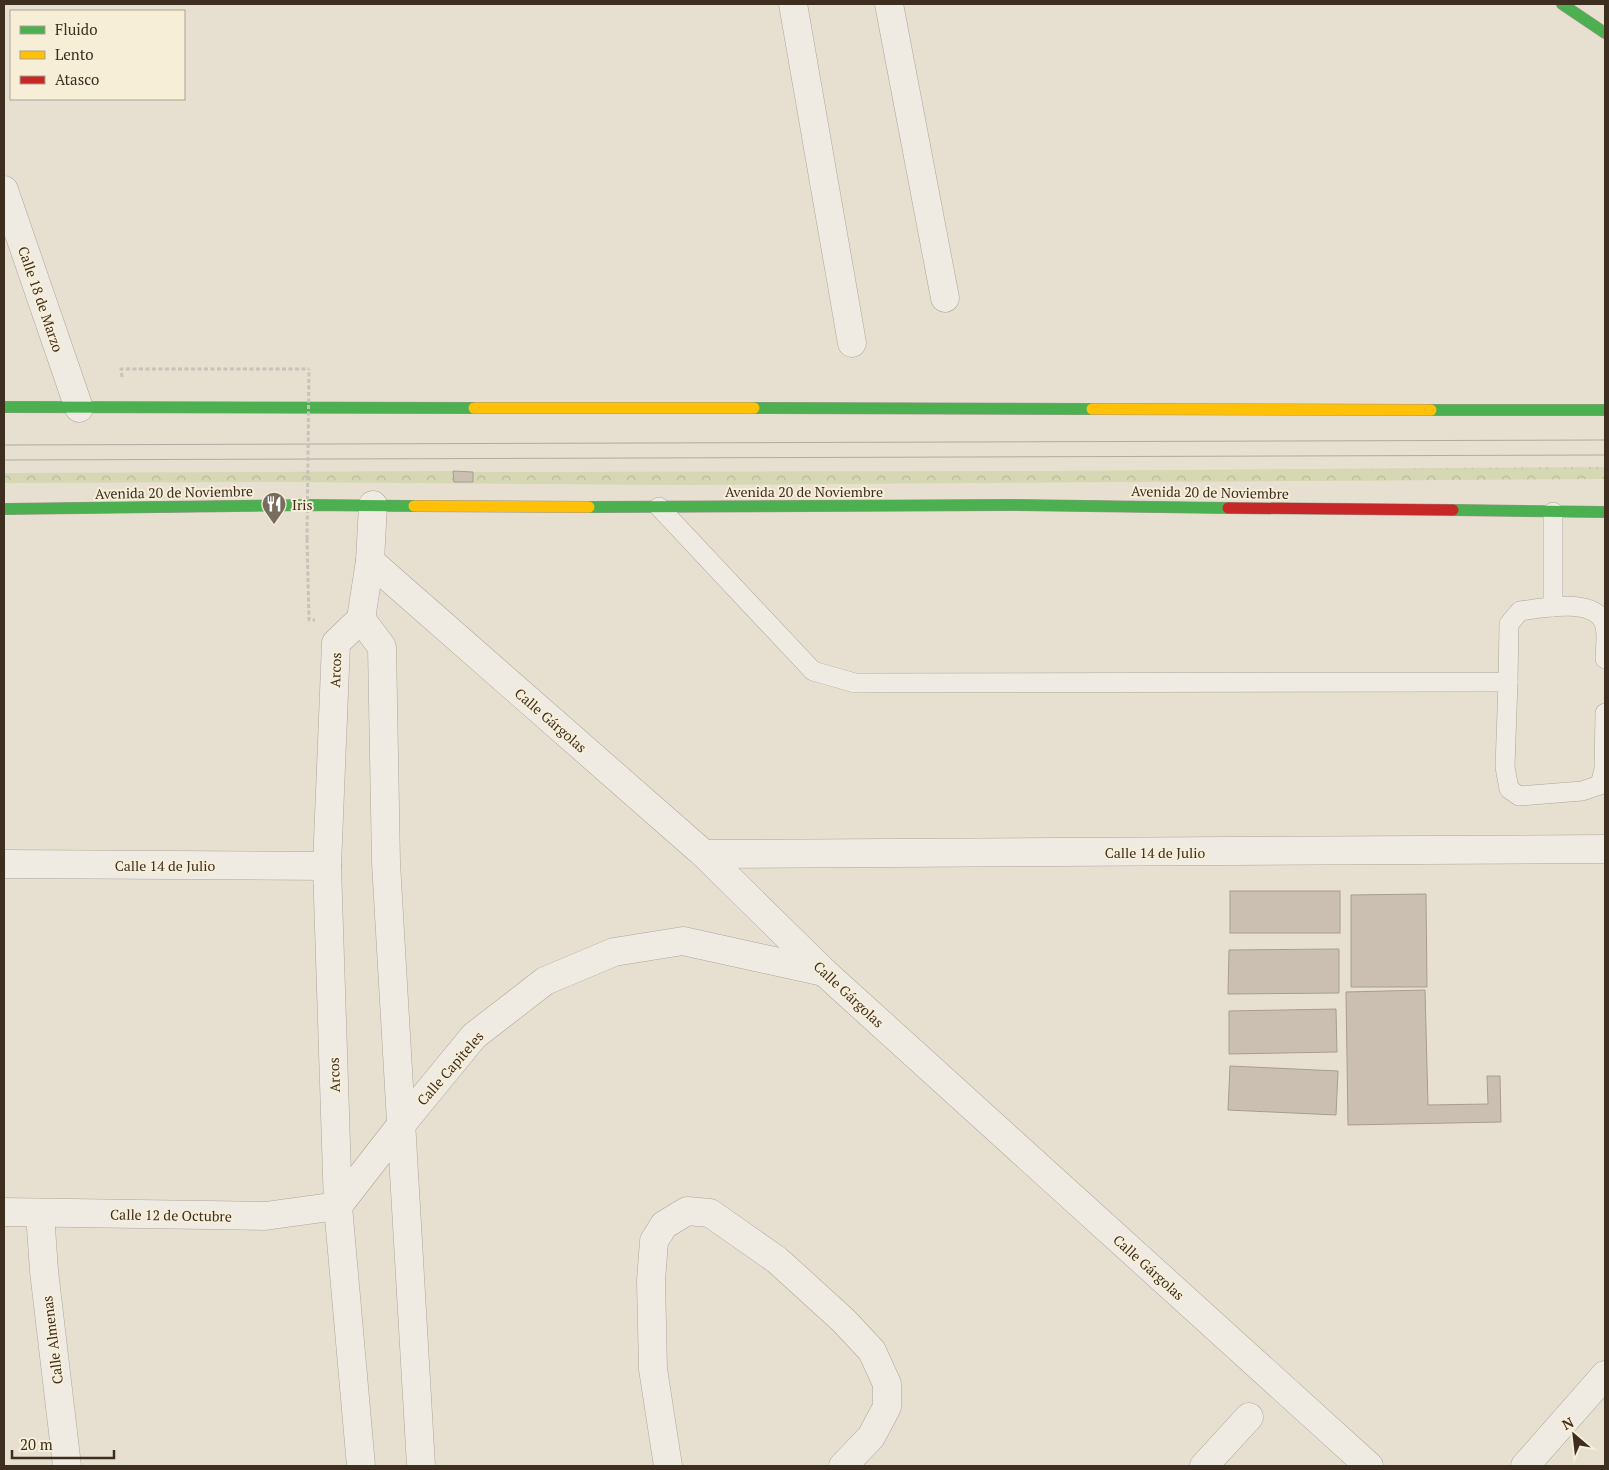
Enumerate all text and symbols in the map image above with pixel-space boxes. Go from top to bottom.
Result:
legend [10,10,185,100]
text: Fluido [55,19,97,39]
text: Lento [55,44,94,64]
text: Atasco [55,69,99,89]
street label: Calle 18 de Marzo [14,244,68,355]
street label: Avenida 20 de Noviembre [95,481,253,503]
street label: Avenida 20 de Noviembre [1131,481,1289,503]
street label: Avenida 20 de Noviembre [725,482,883,501]
restaurant icon: Iris [261,491,287,525]
place label: Iris [292,495,313,514]
street label: Arcos [325,652,345,688]
street label: Calle Gárgolas [511,683,591,757]
street label: Calle 14 de Julio [1105,843,1205,862]
street label: Calle 14 de Julio [115,856,215,875]
street label: Calle Gárgolas [810,957,888,1031]
street label: Calle Capiteles [412,1027,488,1109]
street label: Arcos [324,1057,344,1093]
street label: Calle 12 de Octubre [110,1204,232,1226]
street label: Calle Gárgolas [1109,1230,1189,1304]
street label: Calle Almenas [37,1295,67,1385]
north arrow [1549,1410,1599,1460]
text: N [1559,1412,1577,1434]
scale bar [12,1428,115,1460]
text: 20 m [20,1434,53,1454]

